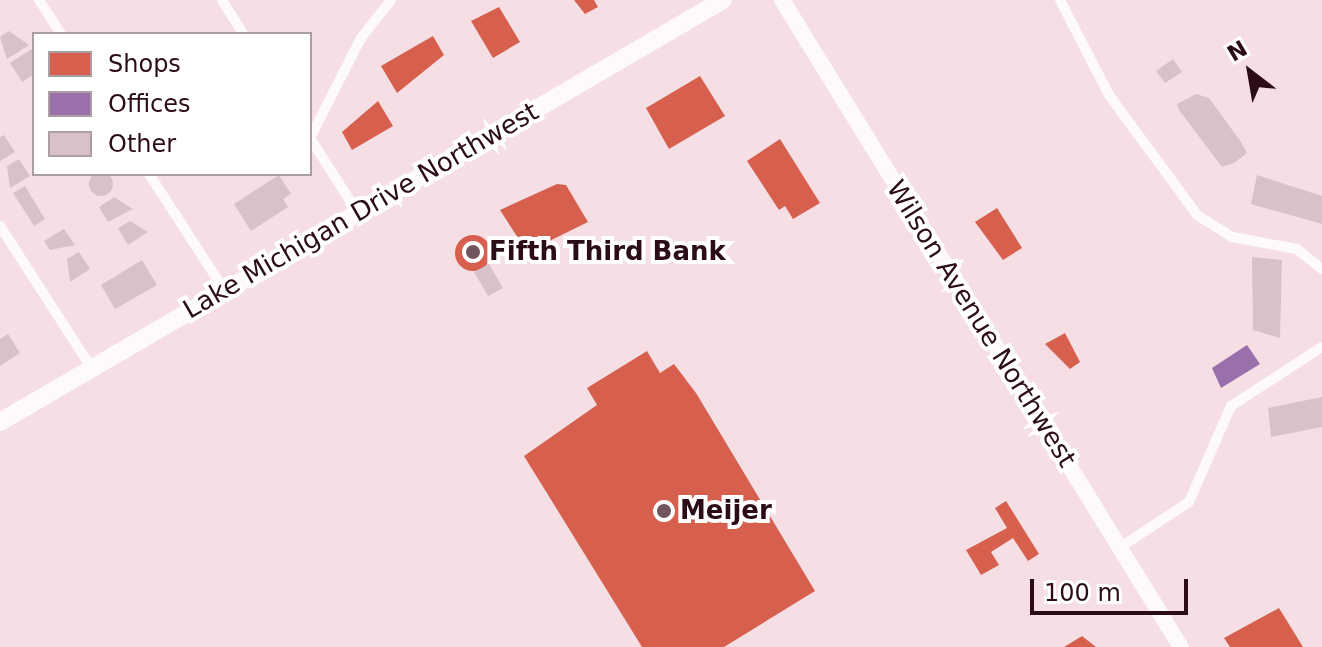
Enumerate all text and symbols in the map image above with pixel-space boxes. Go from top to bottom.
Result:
legend [32,32,312,176]
north arrow [1210,32,1290,112]
text: N [1223,36,1252,66]
text: Shops [108,50,181,78]
text: Offices [108,90,191,118]
street label: Lake Michigan Drive Northwest [178,96,544,326]
text: Other [108,130,176,158]
street label: Wilson Avenue Northwest [880,175,1082,473]
place label: Fifth Third Bank [489,236,726,268]
marker: Fifth Third Bank [464,243,482,261]
place label: Meijer [680,495,772,527]
marker: Meijer [655,502,673,520]
scale bar [1034,563,1192,613]
text: 100 m [1044,579,1121,607]

